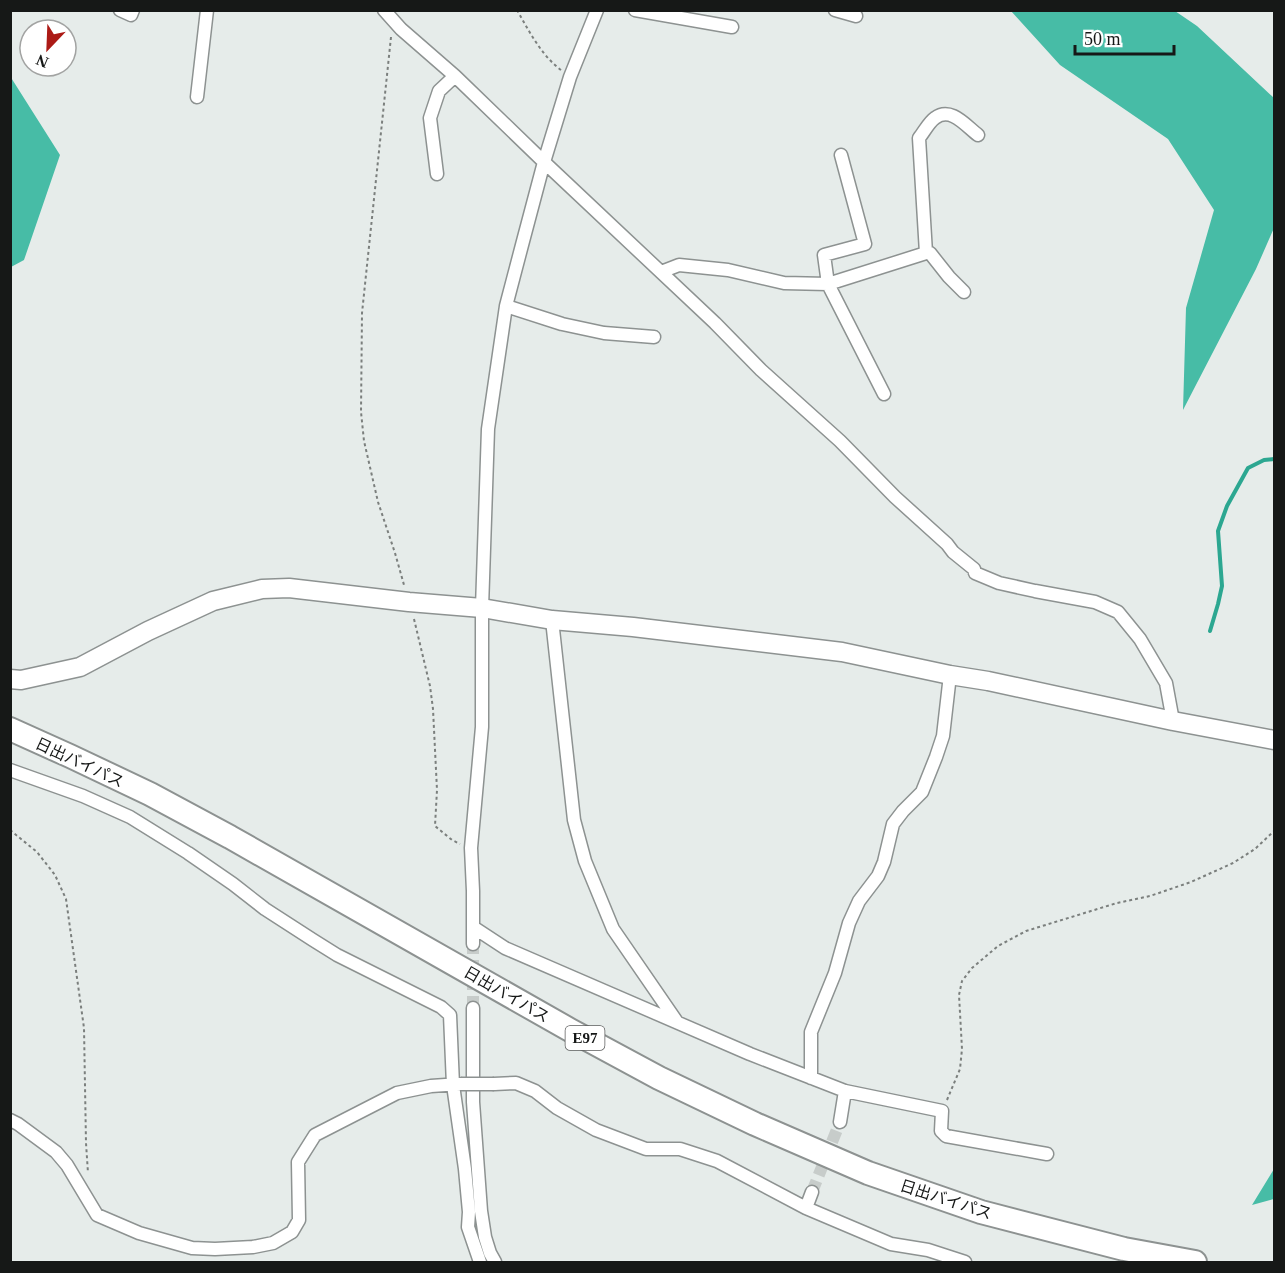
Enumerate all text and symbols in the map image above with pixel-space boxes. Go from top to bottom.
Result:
north arrow [18,18,78,78]
scale bar [1075,18,1174,56]
text: 50 m [1084,29,1121,49]
text: N [33,51,51,71]
street label: 日出バイパス [33,735,127,790]
street label: 日出バイパス [461,963,552,1026]
road number: E97 [566,1026,604,1050]
street label: 日出バイパス [898,1177,994,1222]

